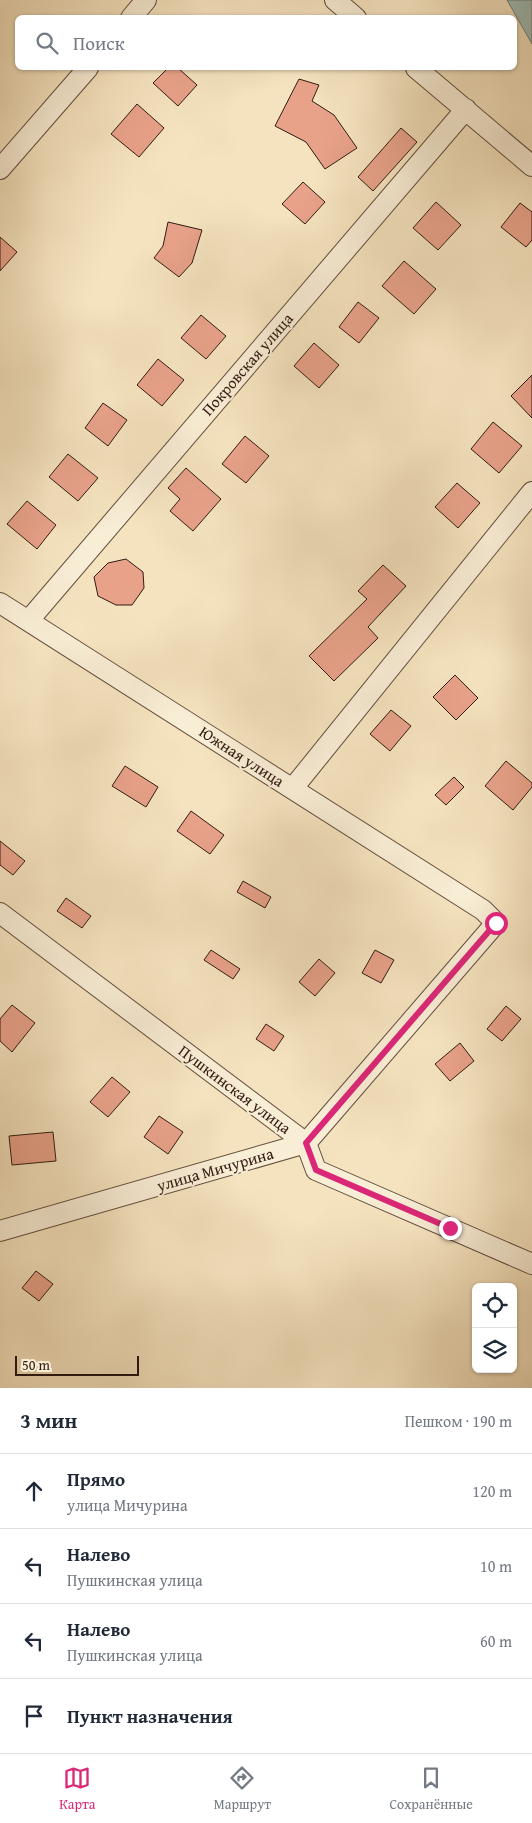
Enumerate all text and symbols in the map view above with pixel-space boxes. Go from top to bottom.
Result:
search box [15,15,517,70]
icon: search [33,29,61,57]
text: Поиск [73,29,125,57]
street label: Покровская улица [196,307,299,421]
street label: Южная улица [195,719,290,793]
route start [485,912,508,935]
street label: Пушкинская улица [174,1039,297,1140]
street label: улица Мичурина [153,1141,277,1197]
route end [439,1217,462,1240]
map controls [472,1283,517,1373]
button: locate [472,1283,517,1328]
button: layers [472,1328,517,1373]
scale bar [15,1353,139,1376]
text: 50 m [22,1355,50,1375]
text: 3 мин [20,1405,77,1436]
text: Пешком · 190 m [405,1409,512,1433]
text: Прямо [67,1465,125,1493]
icon: ahead [20,1477,48,1505]
text: 120 m [472,1479,512,1503]
text: улица Мичурина [67,1493,188,1517]
text: Налево [67,1540,130,1568]
icon: left [20,1552,48,1580]
text: 10 m [480,1554,512,1578]
text: Пушкинская улица [67,1568,203,1592]
text: Налево [67,1615,130,1643]
icon: left [20,1627,48,1655]
text: 60 m [480,1629,512,1653]
text: Пушкинская улица [67,1643,203,1667]
icon: arrive [20,1702,48,1730]
text: Пункт назначения [67,1702,233,1730]
tab: Карта [59,1764,95,1814]
tab: Маршрут [214,1764,271,1814]
tab: Сохранённые [389,1764,473,1814]

